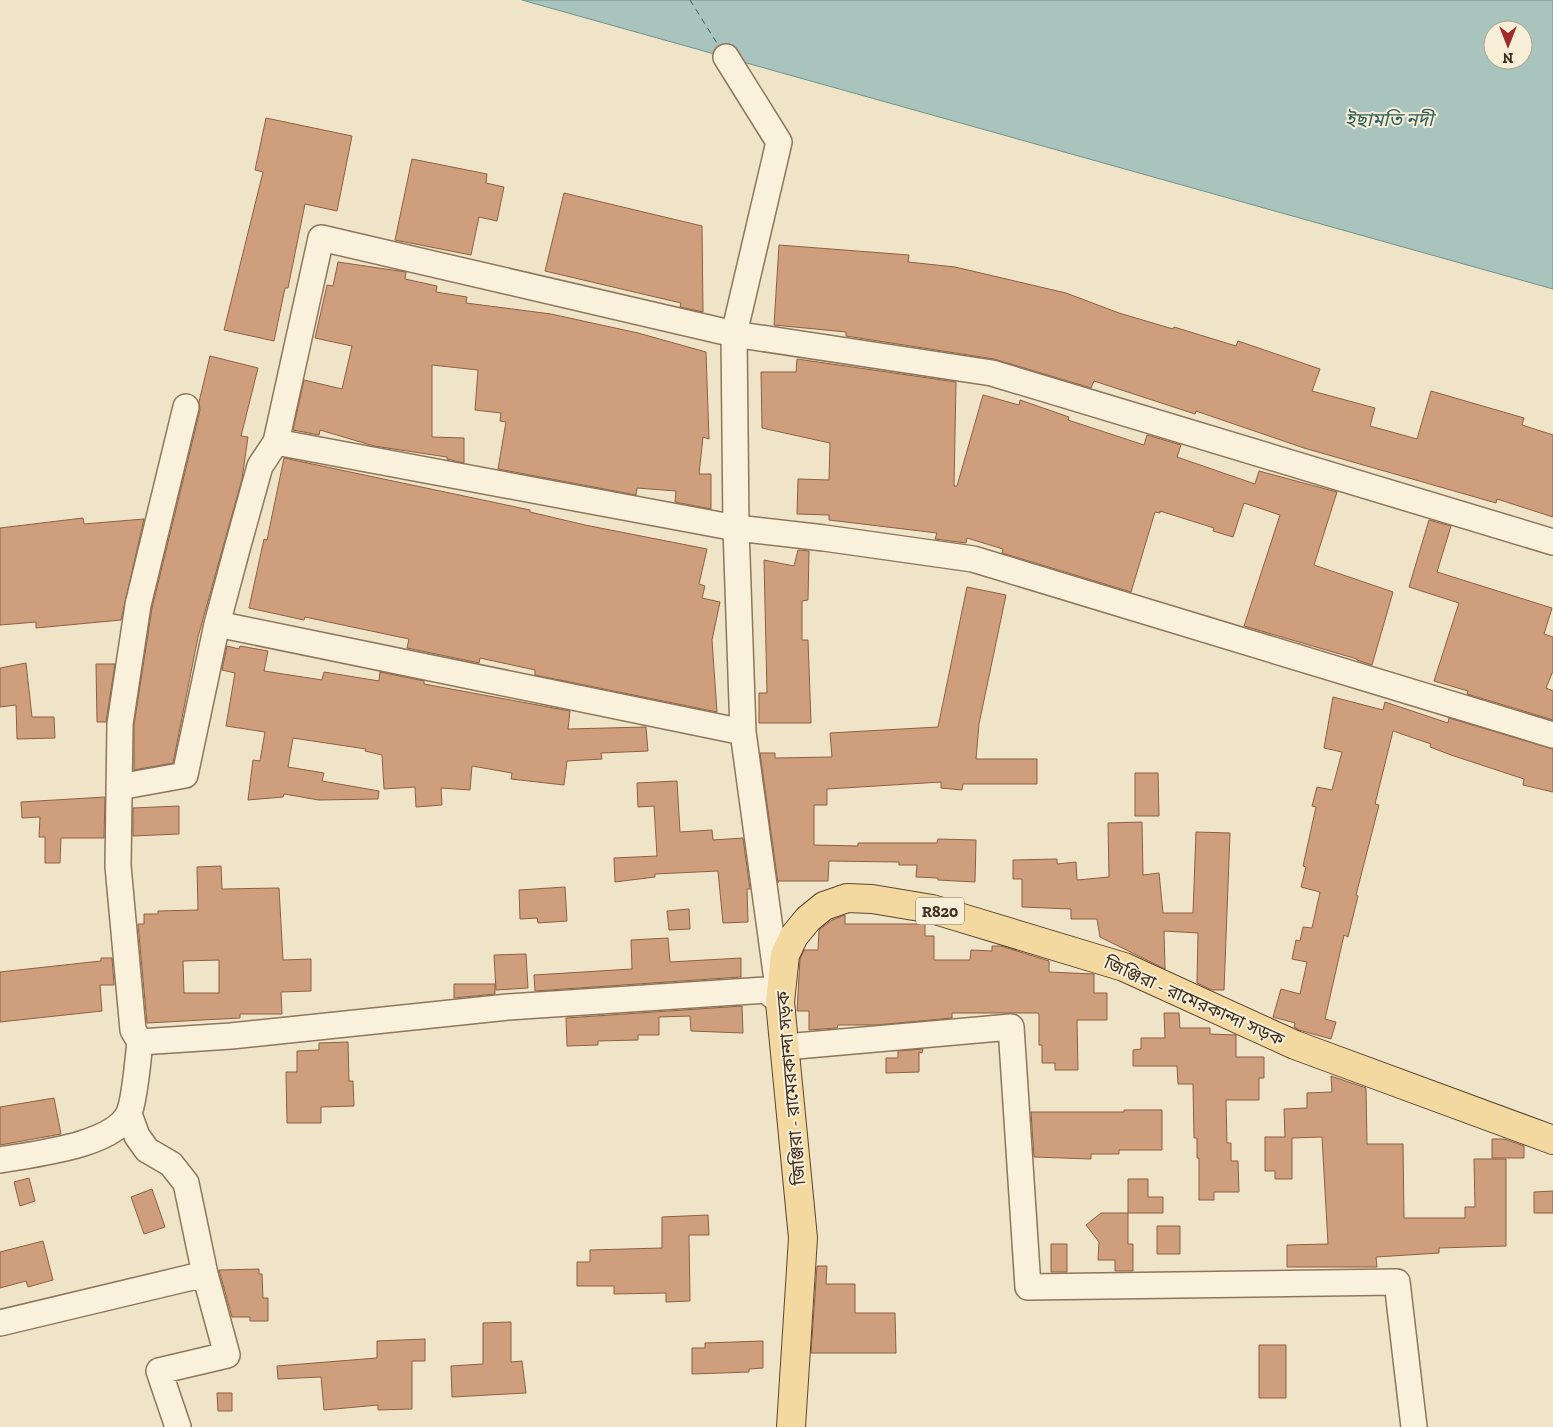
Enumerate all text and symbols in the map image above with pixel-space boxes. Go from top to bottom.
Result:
north arrow [1483,20,1533,70]
text: N [1502,49,1513,66]
water label: ইছামতি নদী [1345,108,1437,131]
road number: R820 [916,898,964,924]
street label: জিঞ্জিরা - রামেরকান্দা সড়ক [1100,951,1288,1051]
street label: জিঞ্জিরা - রামেরকান্দা সড়ক [772,990,811,1187]

